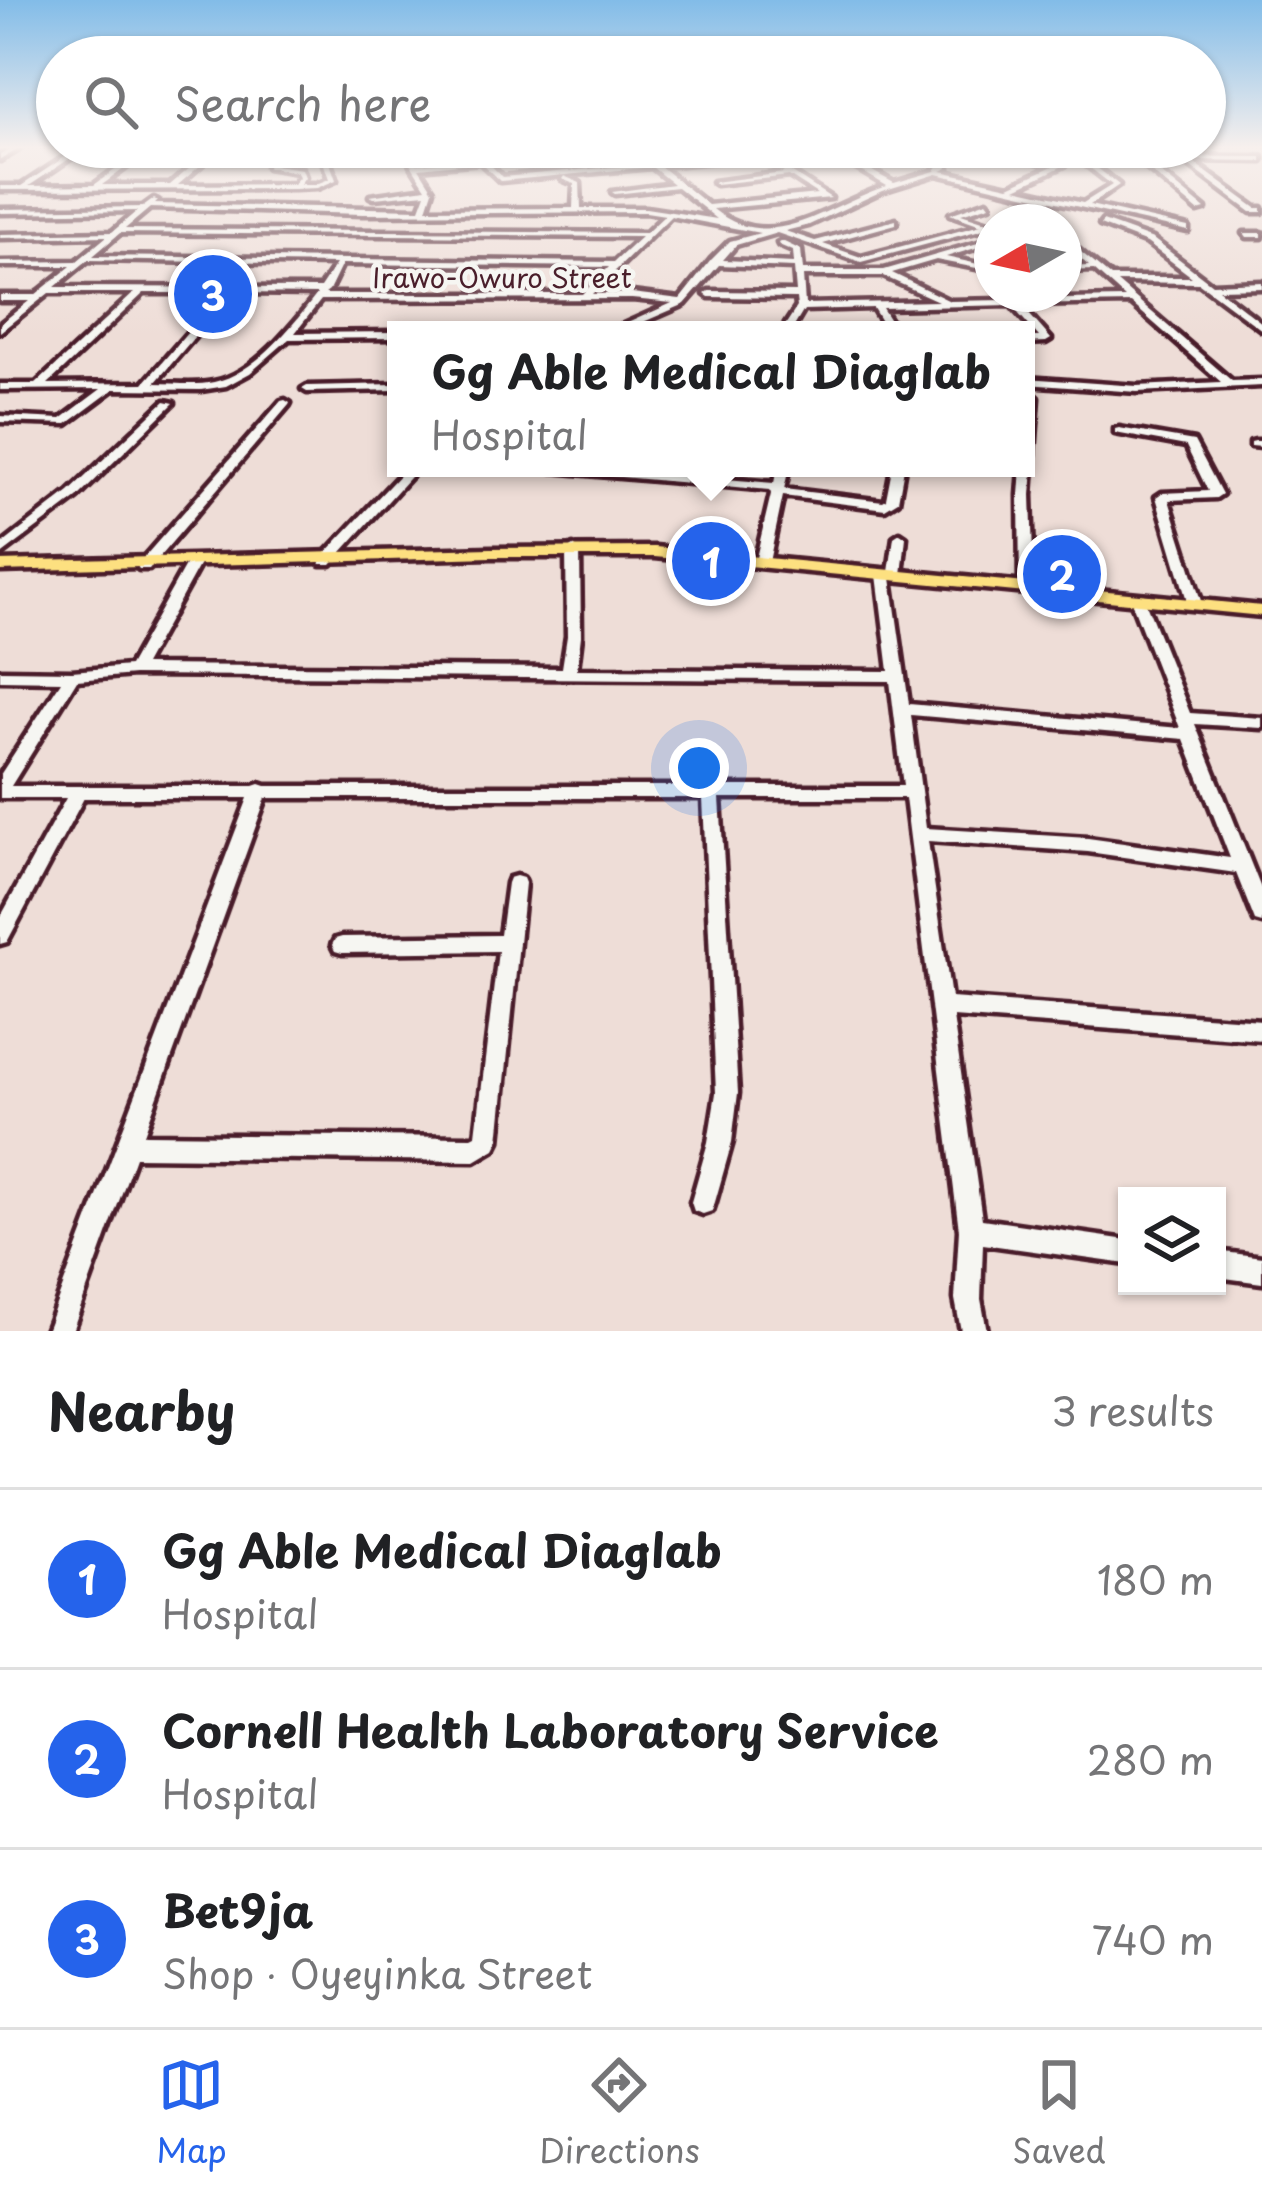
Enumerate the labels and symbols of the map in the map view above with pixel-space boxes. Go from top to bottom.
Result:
north arrow [974,204,1082,312]
pin: 3 [174,249,252,339]
street label: Irawo-Owuro Street [372,256,632,297]
pin: 1 [672,516,750,606]
pin: 2 [1023,529,1101,619]
your location [669,738,729,798]

